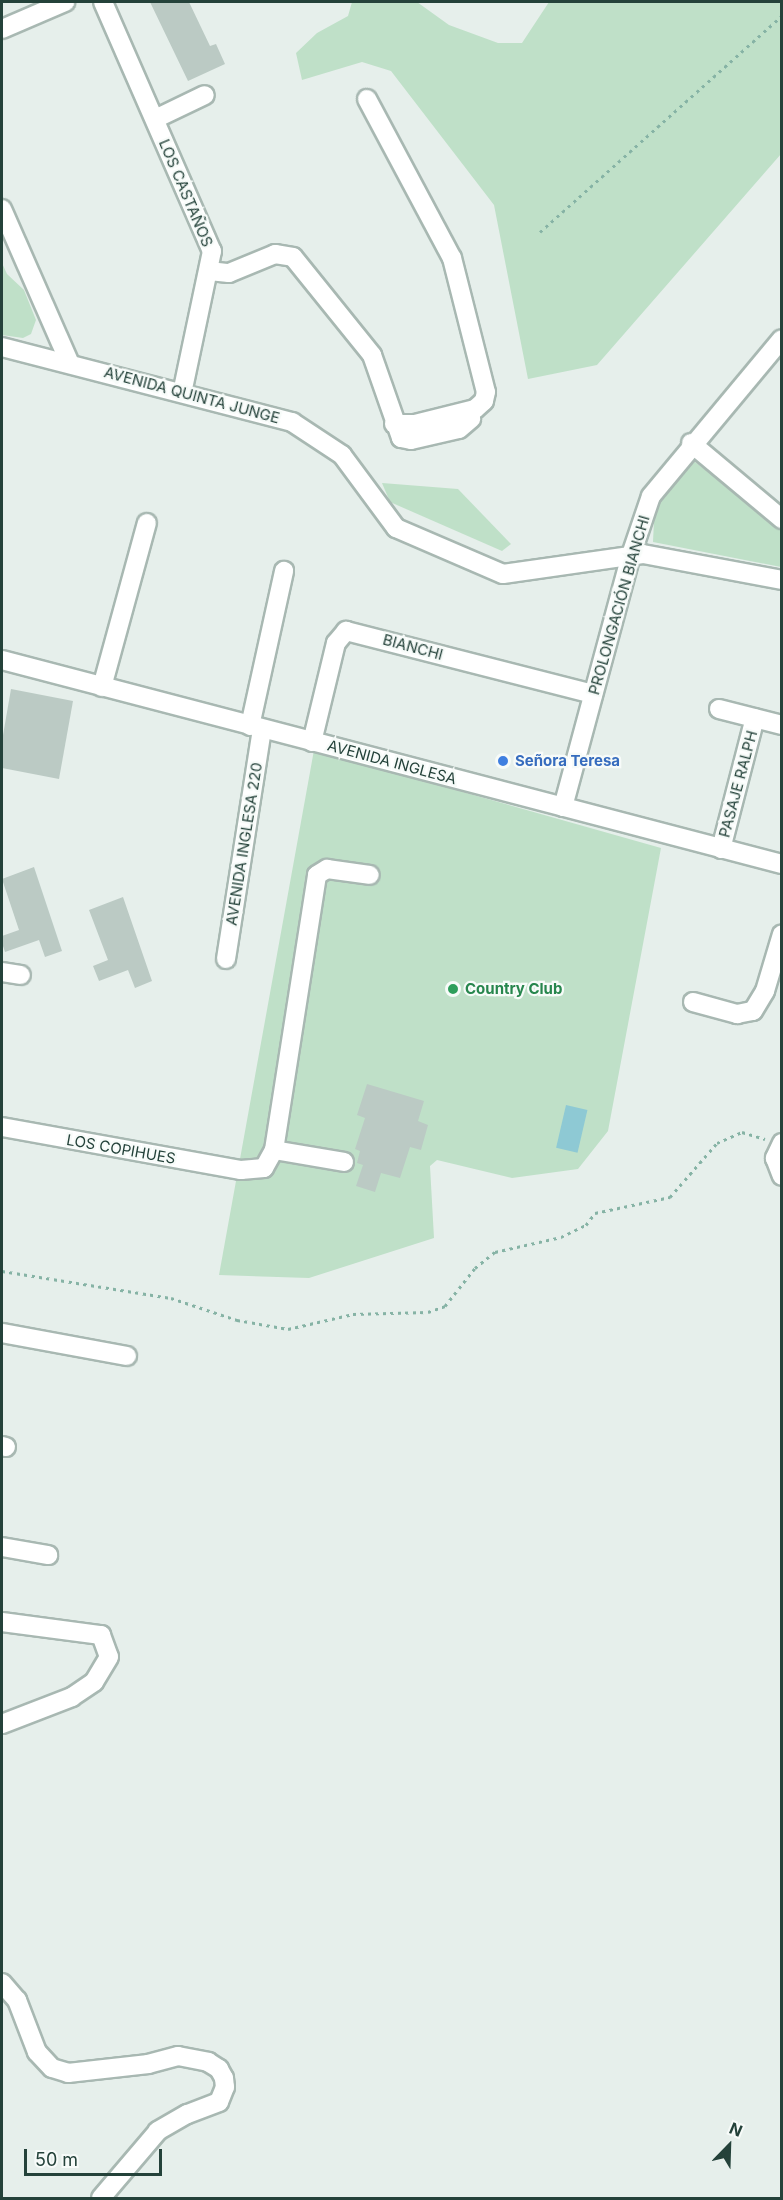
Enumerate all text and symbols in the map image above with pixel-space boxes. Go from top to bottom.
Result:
street label: LOS CASTAÑOS [155,136,217,250]
street label: AVENIDA QUINTA JUNGE [102,363,282,427]
street label: PROLONGACIÓN BIANCHI [585,513,653,697]
street label: BIANCHI [381,630,445,664]
street label: PASAJE RALPH [715,729,761,839]
street label: AVENIDA INGLESA [325,736,459,788]
place label: Señora Teresa [515,752,620,770]
marker: Señora Teresa [496,754,510,768]
street label: AVENIDA INGLESA 220 [222,761,266,927]
place label: Country Club [465,980,562,998]
marker: Country Club [446,982,460,996]
street label: LOS COPIHUES [65,1131,177,1167]
north arrow [699,2116,759,2176]
text: N [727,2118,746,2141]
scale bar [27,2137,165,2175]
text: 50 m [35,2149,78,2170]

